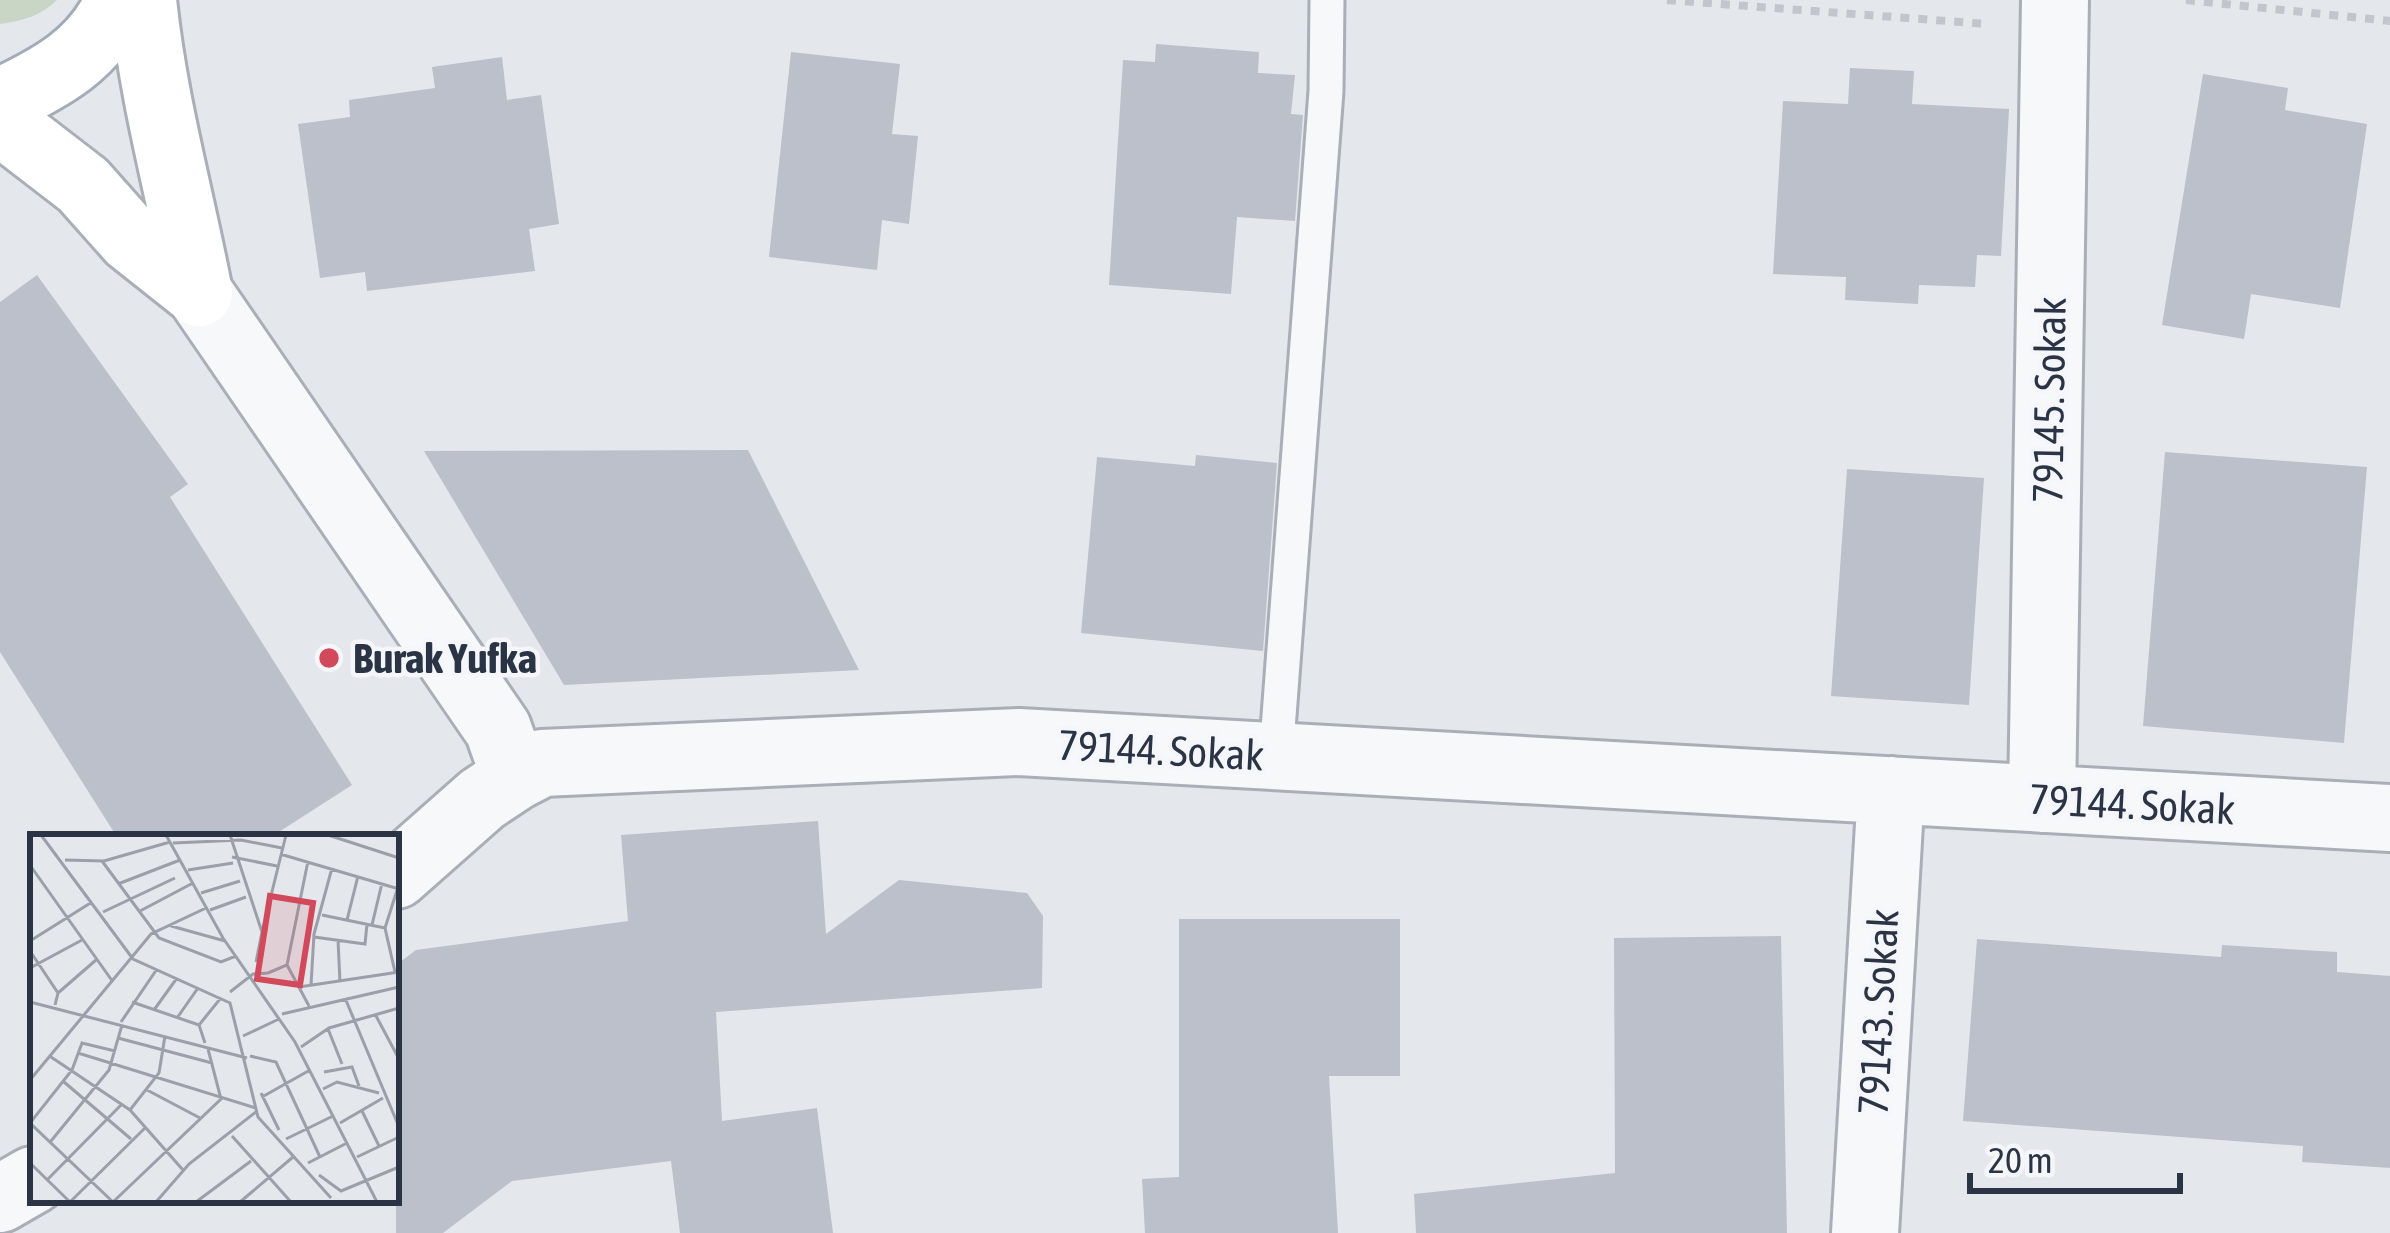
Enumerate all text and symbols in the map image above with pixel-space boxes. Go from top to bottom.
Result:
street label: 79145. Sokak [2023,297,2075,503]
place label: Burak Yufka [353,634,537,682]
marker: Burak Yufka [316,645,342,671]
street label: 79144. Sokak [1057,721,1265,779]
street label: 79144. Sokak [2028,775,2236,833]
inset map [30,834,399,1203]
street label: 79143. Sokak [1849,908,1907,1116]
scale bar [1970,1119,2180,1193]
text: 20 m [1988,1139,2053,1181]

